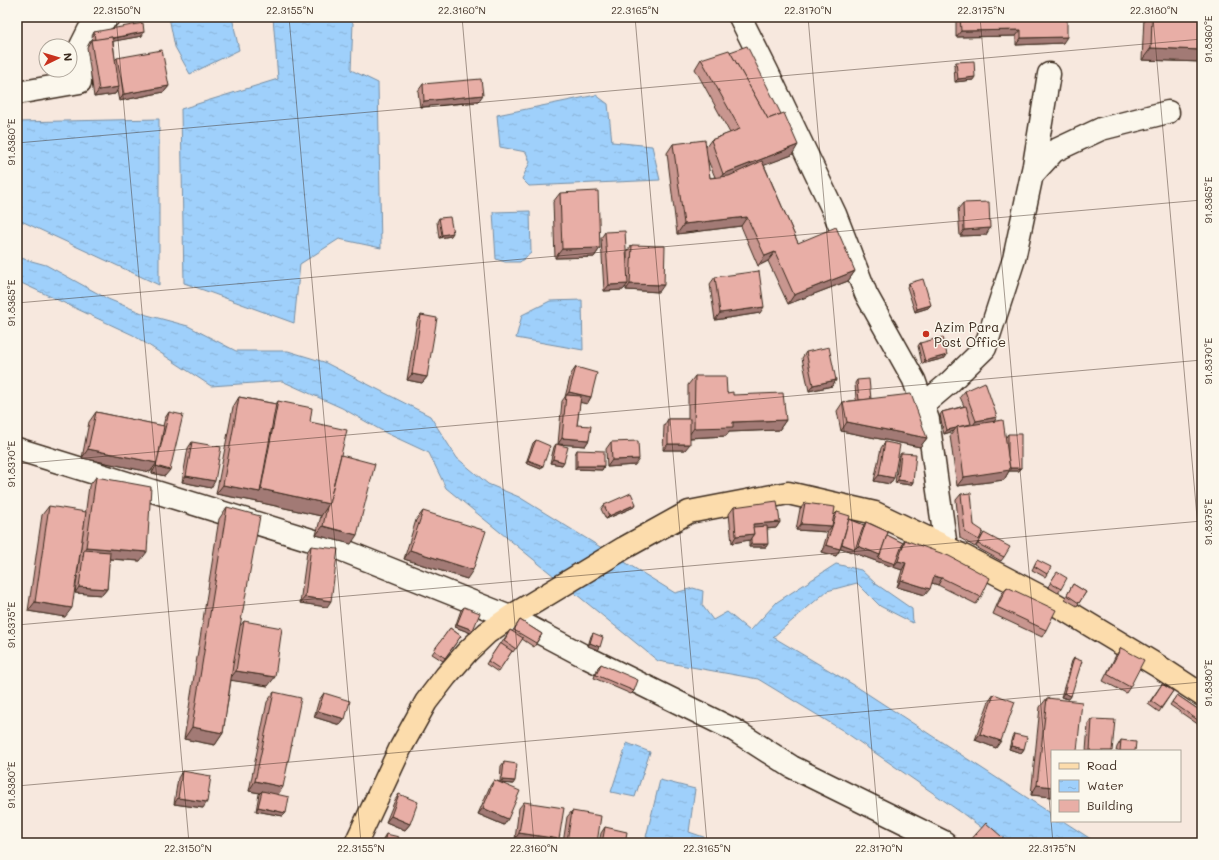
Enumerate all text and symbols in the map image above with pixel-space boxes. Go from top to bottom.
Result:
text: 22.3150°N [93,3,141,17]
text: 22.3155°N [266,3,314,17]
text: 22.3160°N [438,3,486,17]
text: 22.3165°N [611,3,659,17]
text: 22.3170°N [784,3,832,17]
text: 22.3175°N [957,3,1005,17]
text: 22.3180°N [1130,3,1178,17]
text: 91.8360°E [1201,15,1215,63]
north arrow [38,38,78,78]
text: N [61,52,76,62]
text: 91.8360°E [4,118,18,166]
text: 91.8365°E [1201,176,1215,223]
text: 91.8365°E [4,279,18,326]
place label: Azim Para Post Office [934,318,1006,350]
marker: Azim Para Post Office [921,329,931,339]
text: 91.8370°E [1201,337,1215,384]
text: 91.8370°E [4,440,18,487]
text: 91.8375°E [1201,499,1215,545]
text: 91.8375°E [4,602,18,648]
text: 91.8380°E [1201,659,1215,707]
legend [1051,750,1181,822]
text: Road [1087,757,1117,773]
text: 91.8380°E [4,761,18,809]
text: Water [1087,777,1124,793]
text: Building [1087,797,1133,813]
text: 22.3150°N [164,841,212,855]
text: 22.3155°N [337,841,385,855]
text: 22.3160°N [510,841,558,855]
text: 22.3165°N [683,841,731,855]
text: 22.3170°N [855,841,903,855]
text: 22.3175°N [1028,841,1076,855]

